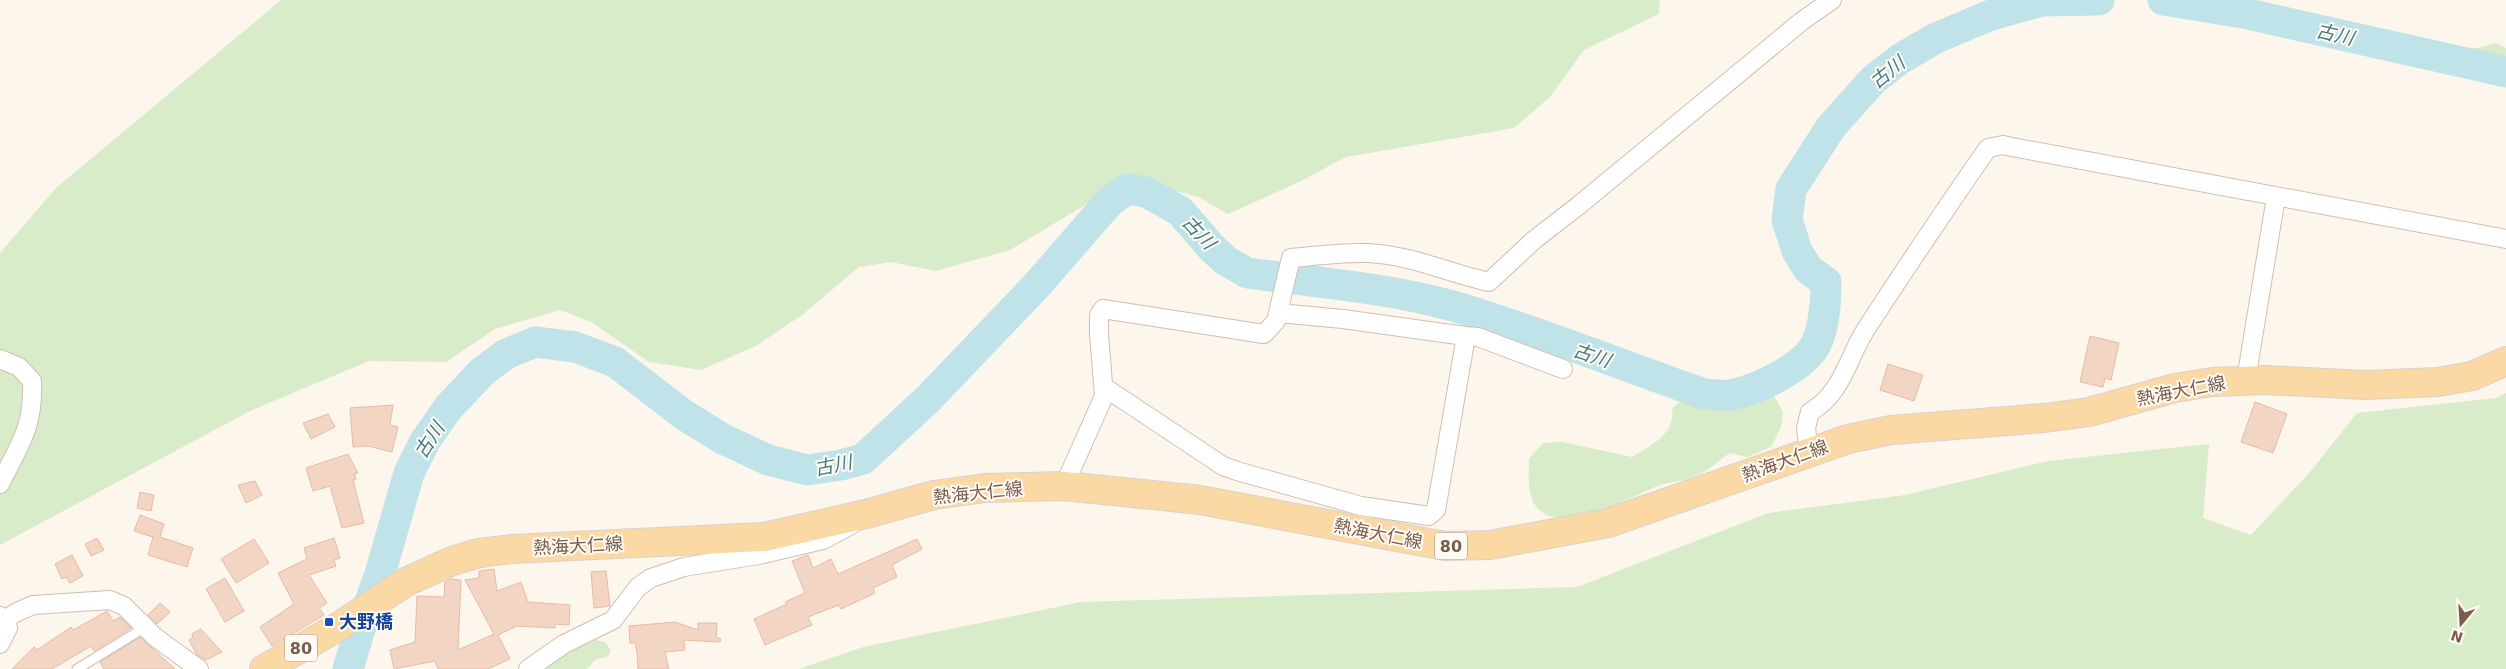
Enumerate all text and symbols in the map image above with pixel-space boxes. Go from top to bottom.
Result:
water label: 古川 [2314,19,2358,49]
water label: 古川 [1865,50,1910,93]
water label: 古川 [1178,211,1221,255]
water label: 古川 [1570,338,1615,372]
street label: 熱海大仁線 [2135,372,2227,409]
water label: 古川 [409,416,450,462]
street label: 熱海大仁線 [1739,435,1831,486]
water label: 古川 [812,450,856,479]
street label: 熱海大仁線 [932,477,1024,508]
street label: 熱海大仁線 [1332,515,1424,552]
road number: 80 [1435,532,1467,560]
street label: 熱海大仁線 [532,533,623,558]
north arrow [2436,599,2486,649]
place label: 大野橋 [339,611,393,632]
marker: 大野橋 [323,616,335,628]
text: N [2449,627,2465,646]
road number: 80 [285,634,317,661]

